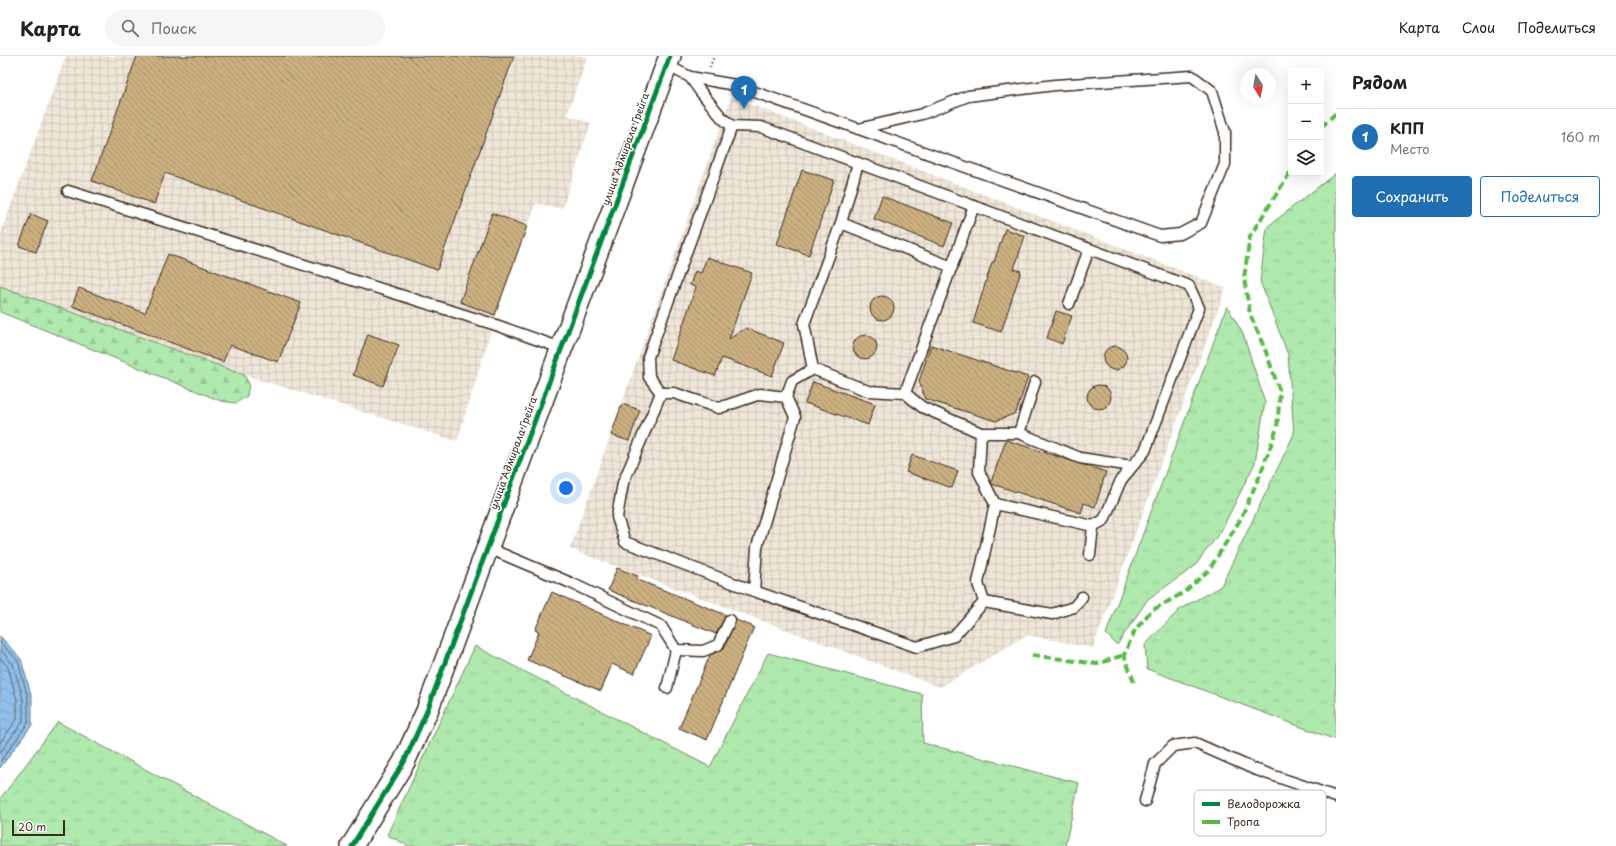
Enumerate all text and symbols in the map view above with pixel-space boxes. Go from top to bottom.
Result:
search box [105,10,385,46]
text: Карта [20,14,81,42]
text: Поиск [151,16,196,39]
icon: search [119,17,141,39]
text: Карта [1399,17,1440,38]
text: Слои [1462,17,1495,38]
text: Поделиться [1517,17,1596,38]
north arrow [1240,68,1276,104]
map controls [1288,68,1324,176]
button: + [1288,68,1324,104]
text: Рядом [1352,69,1407,95]
pin: 1 [731,76,757,109]
street label: улица Адмирала Грейга [597,90,652,207]
button: − [1288,104,1324,140]
text: КПП [1390,116,1425,139]
text: 1 [1362,127,1368,146]
text: 160 m [1561,127,1600,146]
text: Место [1390,139,1430,158]
button: layers [1288,140,1324,176]
button: Сохранить [1352,176,1472,217]
button: Поделиться [1480,176,1600,217]
street label: улица Адмирала Грейга [485,394,540,511]
your location [556,478,576,498]
legend [1194,790,1326,836]
text: Велодорожка [1227,795,1300,812]
text: Тропа [1227,813,1260,830]
scale bar [12,818,65,837]
text: 20 m [18,818,46,835]

